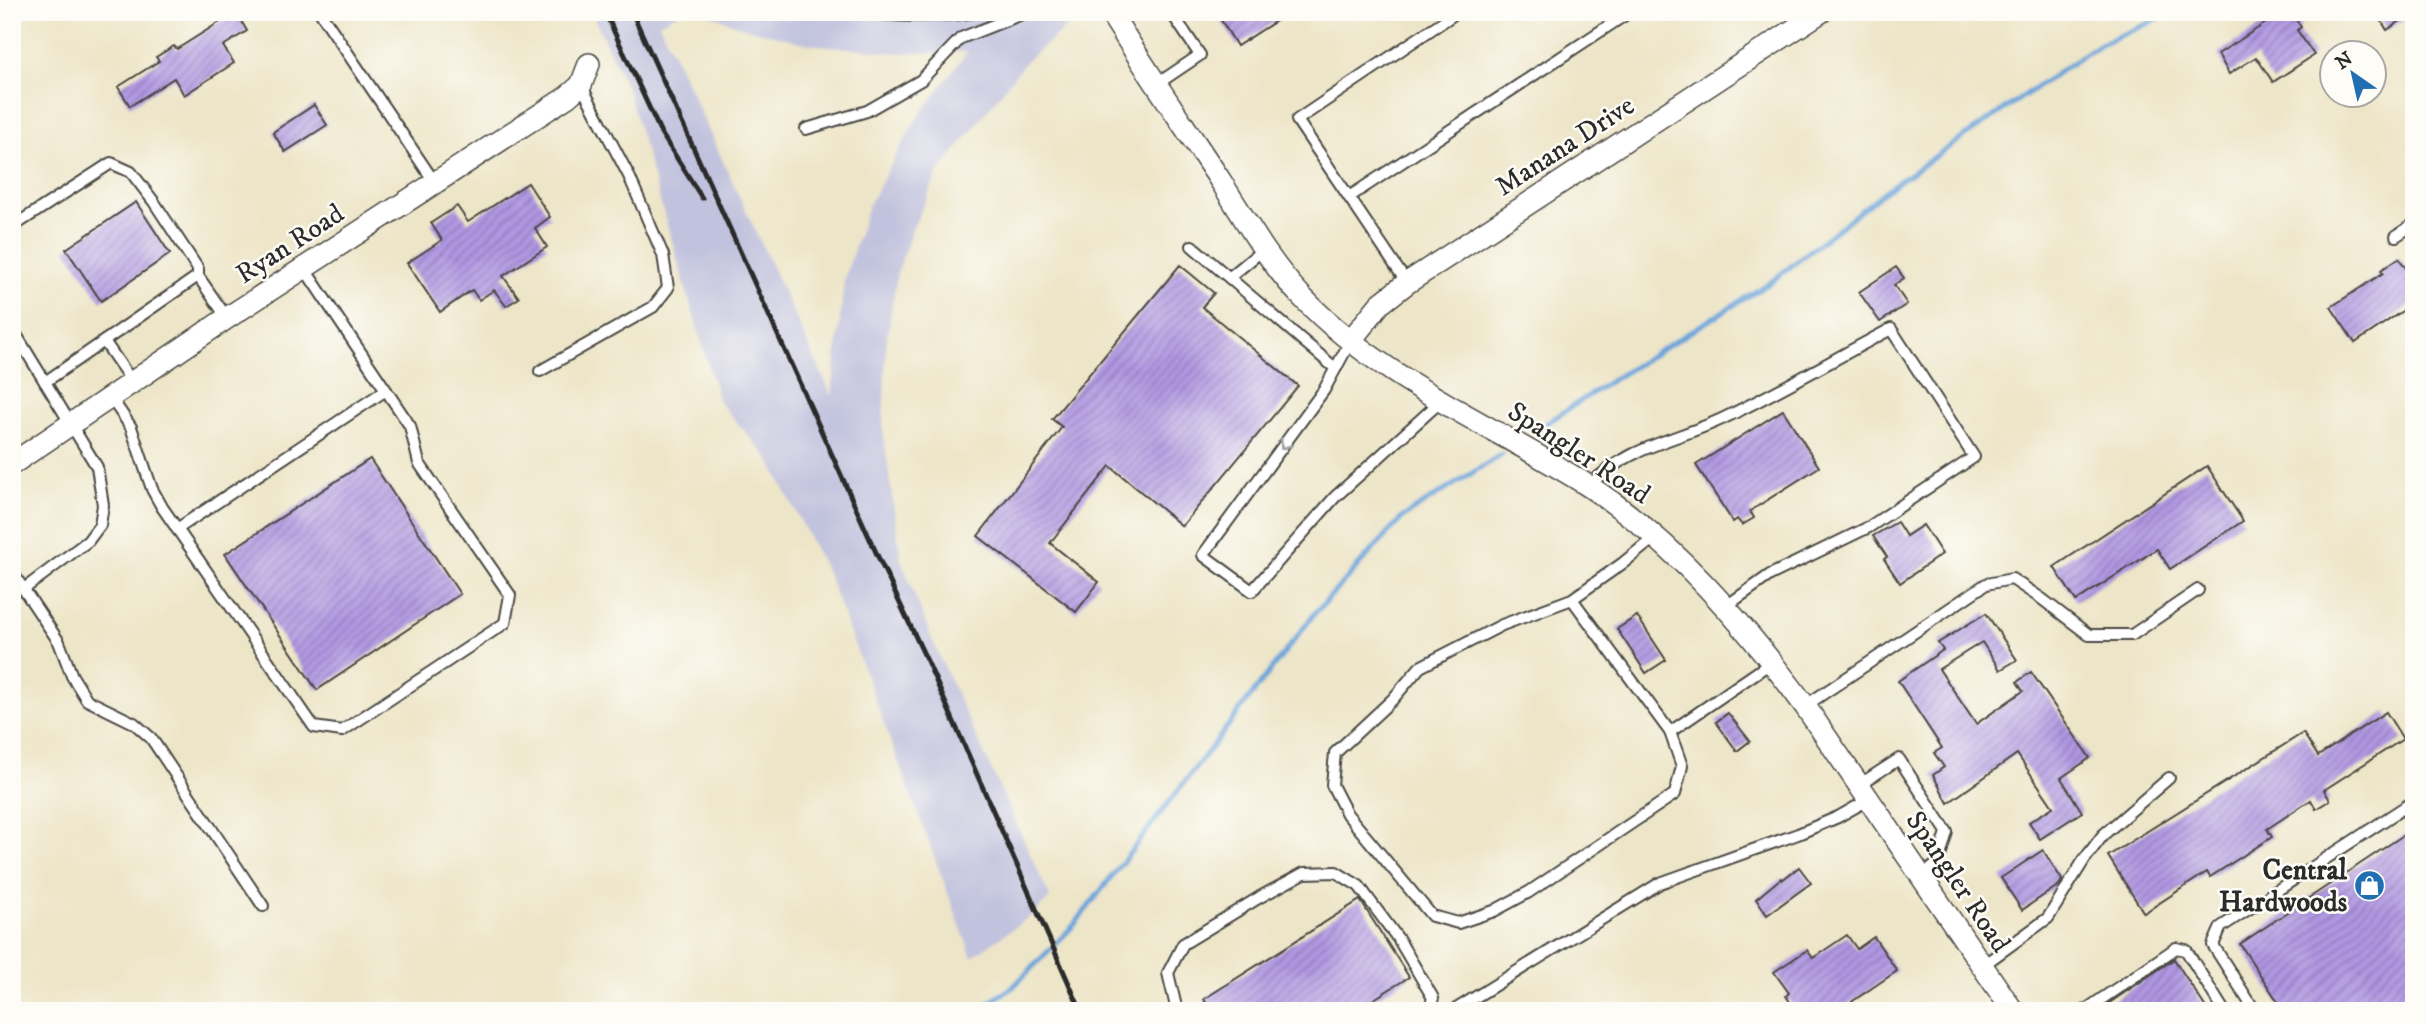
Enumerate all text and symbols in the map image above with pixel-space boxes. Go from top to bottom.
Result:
north arrow [2318,38,2388,108]
text: N [2331,47,2358,75]
street label: Manana Drive [1489,88,1641,204]
street label: Ryan Road [229,196,351,292]
street label: Spangler Road [1501,394,1657,512]
one-way arrow [1280,437,1292,450]
street label: Spangler Road [1898,805,2018,959]
place label: Central Hardwoods [2219,853,2348,920]
shop icon: Central Hardwoods [2353,869,2387,903]

